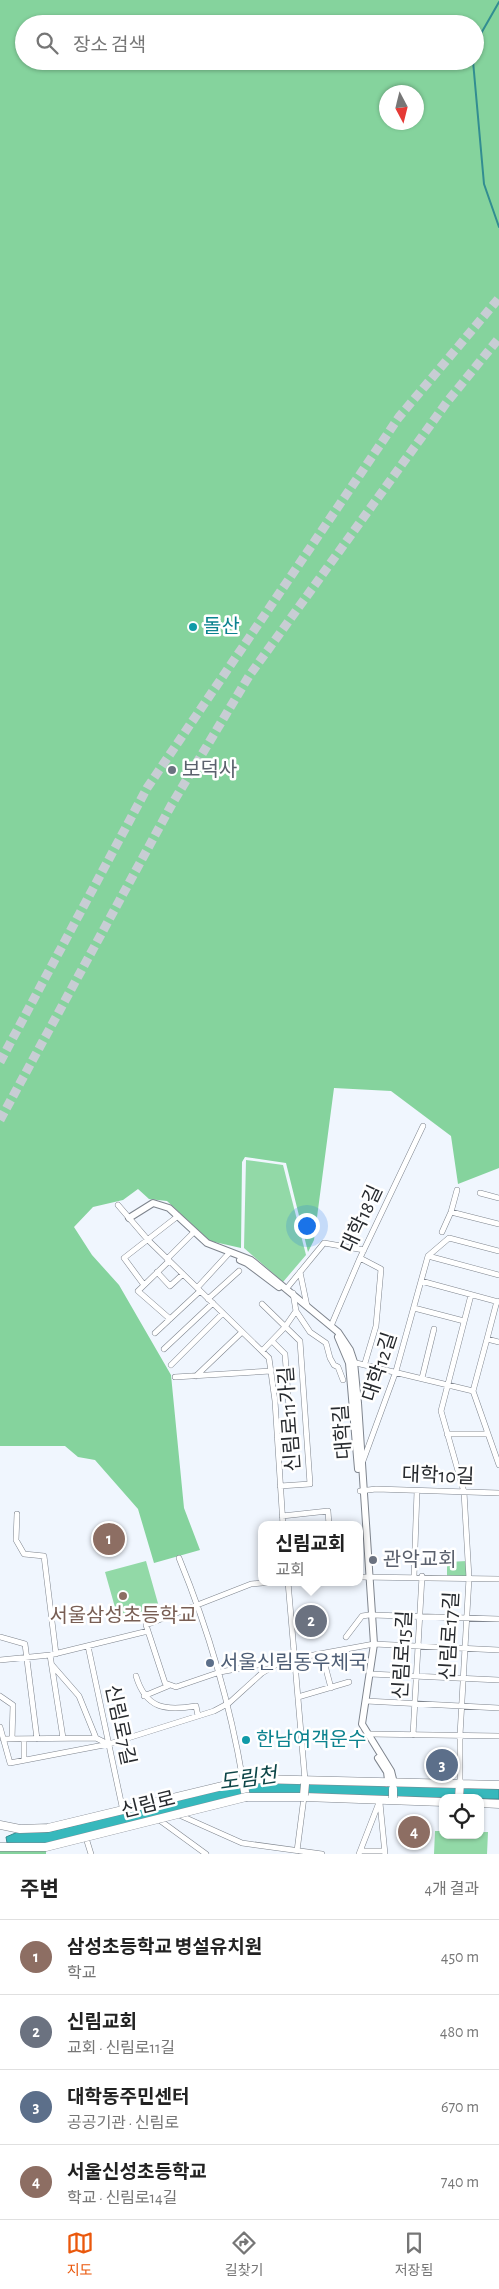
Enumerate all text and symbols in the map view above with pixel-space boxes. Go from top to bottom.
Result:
search box [15,15,484,70]
icon: search [33,29,61,57]
text: 장소 검색 [73,36,146,55]
north arrow [379,85,424,130]
place label: 돌산 [203,616,240,637]
marker: 돌산 [187,621,199,633]
place label: 보덕사 [182,759,237,780]
marker: 보덕사 [166,764,178,776]
street label: 대학18길 [337,1182,386,1256]
your location [294,1213,320,1239]
street label: 대학12길 [359,1330,401,1404]
street label: 신림로11가길 [275,1366,304,1473]
street label: 대학길 [330,1404,355,1460]
street label: 대학10길 [401,1464,475,1487]
pin: 1 [93,1520,125,1558]
popup [258,1521,363,1586]
text: 신림교회 [276,1535,345,1554]
place label: 관악교회 [383,1549,457,1570]
marker: 관악교회 [367,1554,379,1566]
text: 교회 [276,1562,305,1578]
marker: 서울삼성초등학교 [117,1590,129,1602]
street label: 신림로17길 [437,1591,462,1681]
pin: 2 [295,1602,327,1640]
place label: 서울삼성초등학교 [49,1605,197,1626]
street label: 신림로15길 [390,1610,415,1700]
place label: 서울신림동우체국 [220,1652,367,1673]
marker: 서울신림동우체국 [204,1657,216,1669]
street label: 신림로7길 [102,1683,139,1767]
place label: 한남여객운수 [256,1729,366,1750]
marker: 한남여객운수 [240,1734,252,1746]
pin: 3 [426,1746,458,1784]
water label: 도림천 [218,1763,281,1793]
street label: 신림로 [119,1788,177,1821]
map controls [439,1794,484,1839]
button: locate [439,1794,484,1839]
pin: 4 [398,1813,430,1851]
text: 주변 [20,1879,59,1900]
text: 4개 결과 [425,1881,479,1897]
text: 삼성초등학교 병설유치원 [67,1938,262,1957]
text: 1 [33,1949,39,1965]
text: 450 m [441,1949,479,1965]
text: 학교 [67,1965,96,1981]
text: 신림교회 [67,2013,137,2032]
text: 2 [32,2024,40,2040]
text: 480 m [440,2024,479,2040]
text: 교회 · 신림로11길 [67,2040,175,2056]
text: 대학동주민센터 [67,2088,189,2107]
text: 3 [33,2099,39,2115]
text: 670 m [441,2099,479,2115]
text: 공공기관 · 신림로 [67,2115,179,2131]
text: 서울신성초등학교 [67,2163,207,2182]
text: 4 [32,2174,40,2190]
text: 740 m [441,2174,479,2190]
text: 학교 · 신림로14길 [67,2190,177,2206]
tab: 지도 [66,2229,94,2280]
tab: 길찾기 [225,2229,263,2280]
tab: 저장됨 [395,2229,433,2280]

